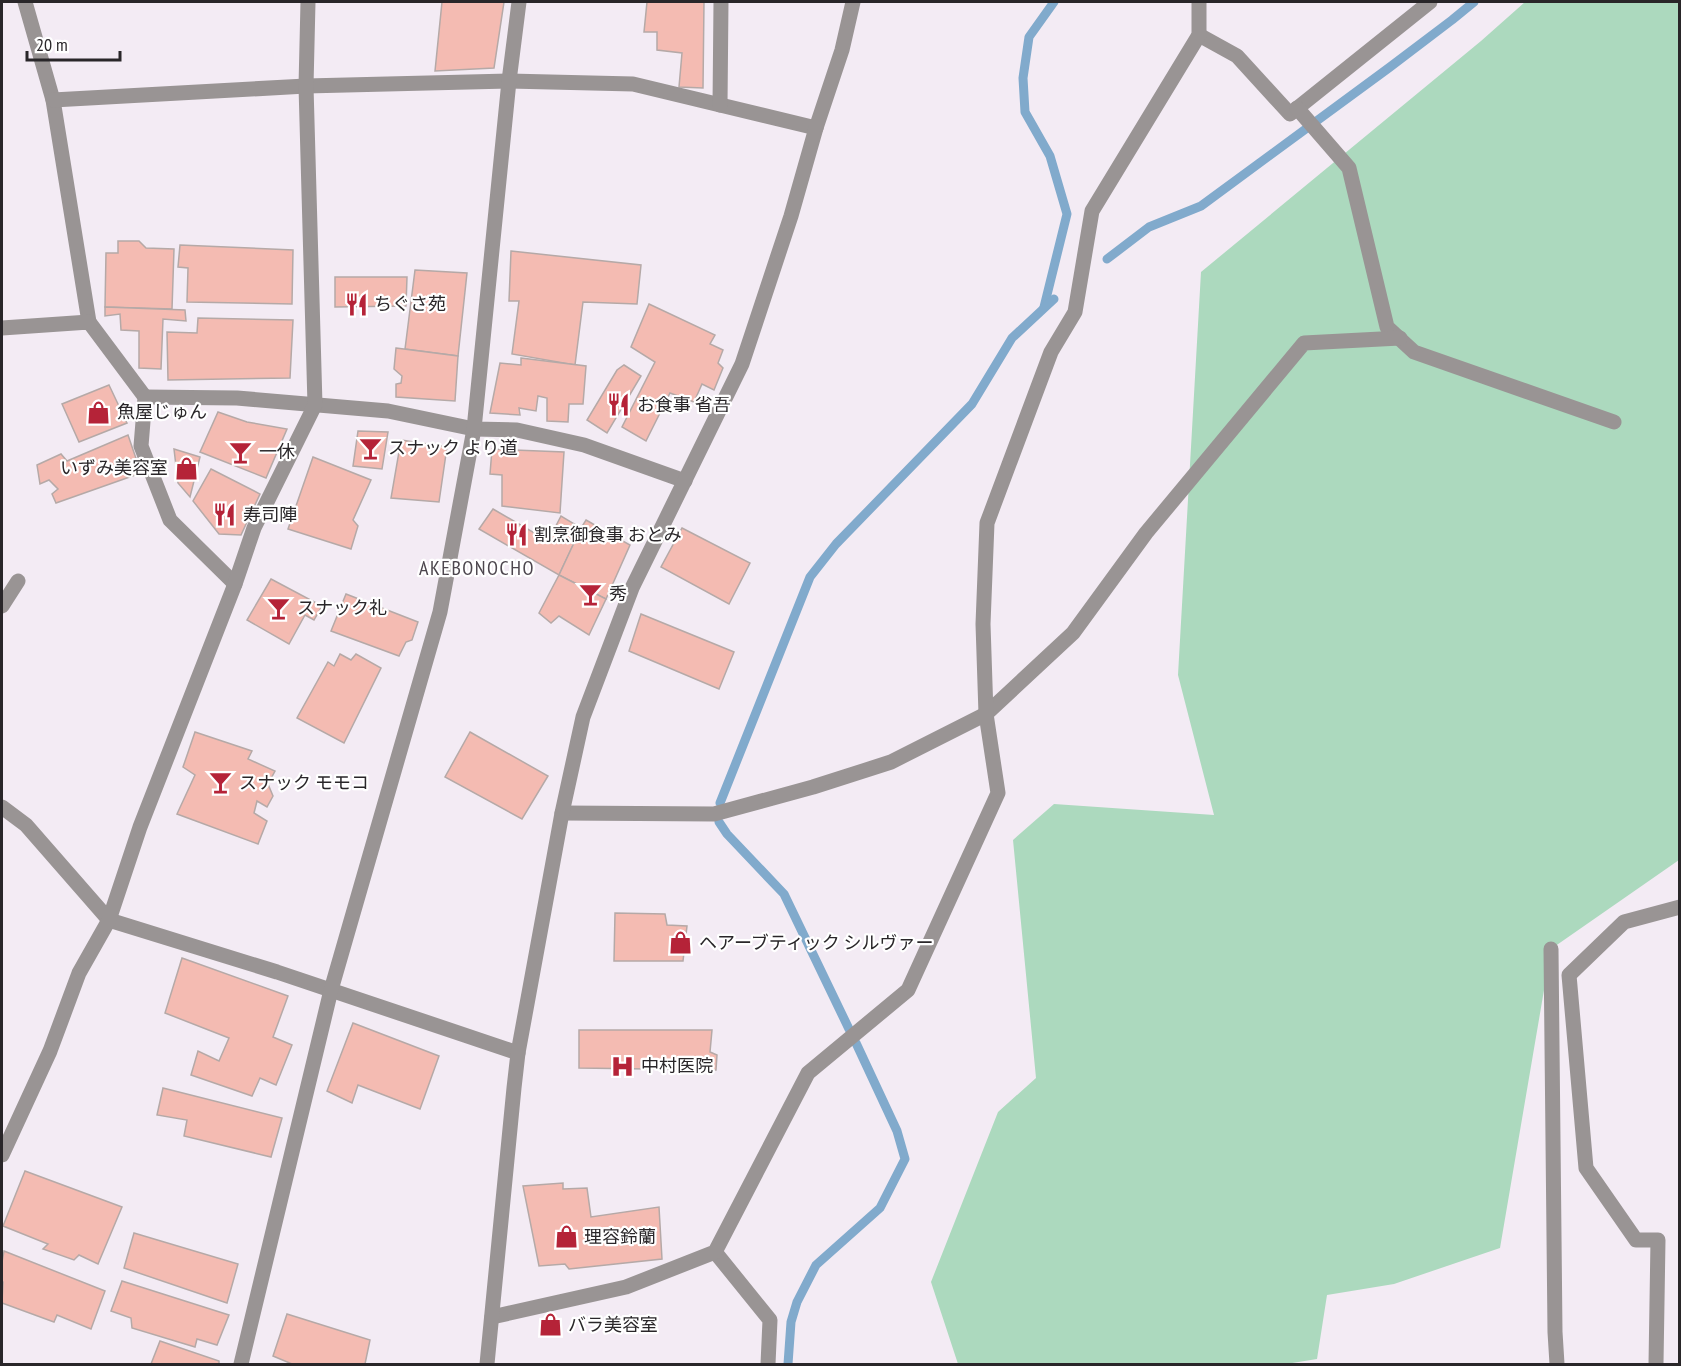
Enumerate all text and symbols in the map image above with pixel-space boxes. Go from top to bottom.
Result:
scale bar [27,24,120,62]
text: 20 m [36,33,68,56]
restaurant icon: ちぐさ苑 [343,291,369,317]
place label: ちぐさ苑 [374,292,446,315]
restaurant icon: お食事 省吾 [606,392,632,418]
place label: お食事 省吾 [637,393,731,416]
shop icon: 魚屋じゅん [86,399,112,425]
place label: 魚屋じゅん [117,400,207,423]
bar icon: スナック より道 [357,435,383,461]
place label: スナック より道 [388,436,517,459]
bar icon: 一休 [228,439,254,465]
place label: 一休 [259,440,295,463]
shop icon: いずみ美容室 [173,455,199,481]
place label: いずみ美容室 [60,456,168,479]
restaurant icon: 寿司陣 [212,502,238,528]
place label: 寿司陣 [243,503,297,526]
restaurant icon: 割烹御食事 おとみ [503,522,529,548]
place label: 割烹御食事 おとみ [534,523,682,546]
district label: AKEBONOCHO [419,555,535,581]
bar icon: 秀 [578,581,604,607]
place label: 秀 [609,582,627,605]
bar icon: スナック礼 [266,595,292,621]
place label: スナック礼 [297,596,387,619]
bar icon: スナック モモコ [208,770,234,796]
place label: スナック モモコ [239,771,369,794]
shop icon: ヘアーブティック シルヴァー [668,930,694,956]
place label: ヘアーブティック シルヴァー [699,931,934,954]
hospital icon: 中村医院 [610,1053,636,1079]
place label: 中村医院 [641,1054,713,1077]
shop icon: 理容鈴蘭 [553,1224,579,1250]
place label: 理容鈴蘭 [584,1225,656,1248]
shop icon: バラ美容室 [537,1312,563,1338]
place label: バラ美容室 [568,1313,658,1336]

